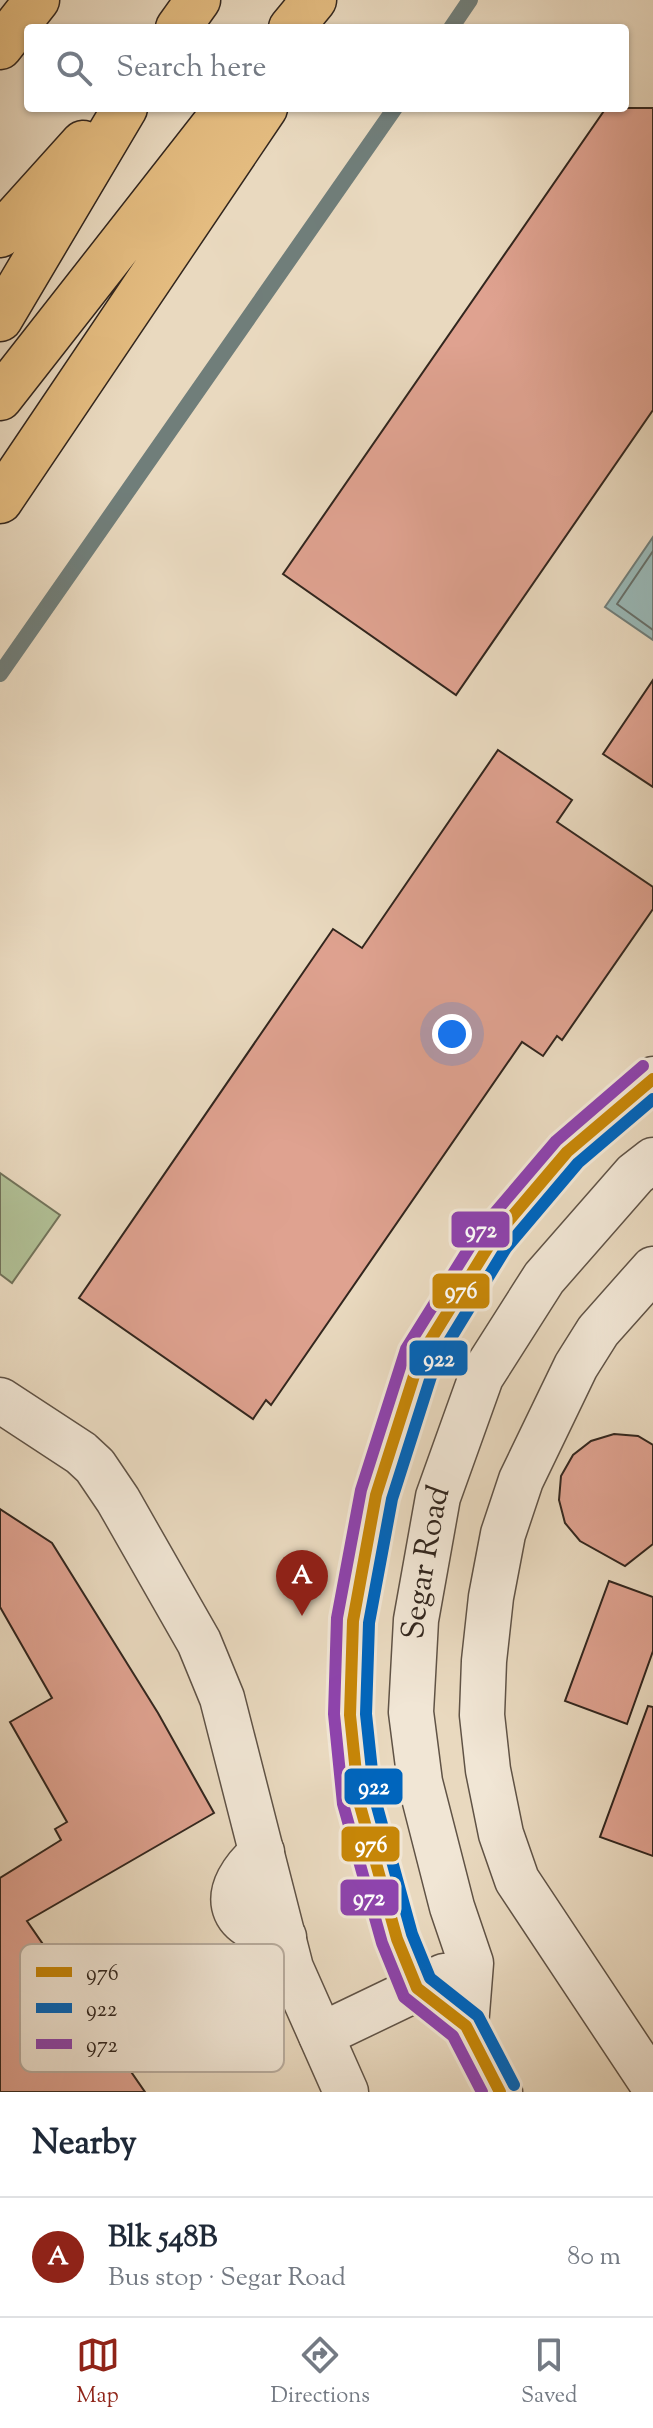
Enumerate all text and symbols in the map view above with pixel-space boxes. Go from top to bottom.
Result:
search box [24,24,629,112]
icon: search [52,46,96,90]
text: Search here [116,47,266,90]
your location [432,1014,472,1054]
line badge: 972 [450,1210,511,1249]
text: 972 [465,1216,498,1248]
line badge: 976 [431,1272,491,1310]
text: 976 [445,1277,477,1309]
line badge: 922 [408,1339,469,1377]
text: 922 [423,1345,455,1377]
street label: Segar Road [392,1479,463,1641]
pin: A [276,1550,328,1616]
line badge: 922 [343,1767,404,1806]
text: 922 [358,1773,390,1805]
line badge: 976 [340,1825,401,1863]
text: 976 [355,1831,387,1863]
line badge: 972 [339,1878,400,1917]
text: 972 [353,1884,386,1916]
legend [20,1944,284,2072]
text: 976 [86,1959,119,1991]
text: 922 [86,1995,117,2027]
text: 972 [86,2031,118,2063]
text: Nearby [32,2120,137,2169]
text: Blk 548B [108,2217,217,2260]
text: A [47,2239,69,2276]
text: 80 m [567,2239,621,2276]
text: Bus stop · Segar Road [108,2260,346,2297]
tab: Map [76,2333,120,2413]
tab: Directions [271,2333,370,2413]
tab: Saved [521,2333,577,2413]

